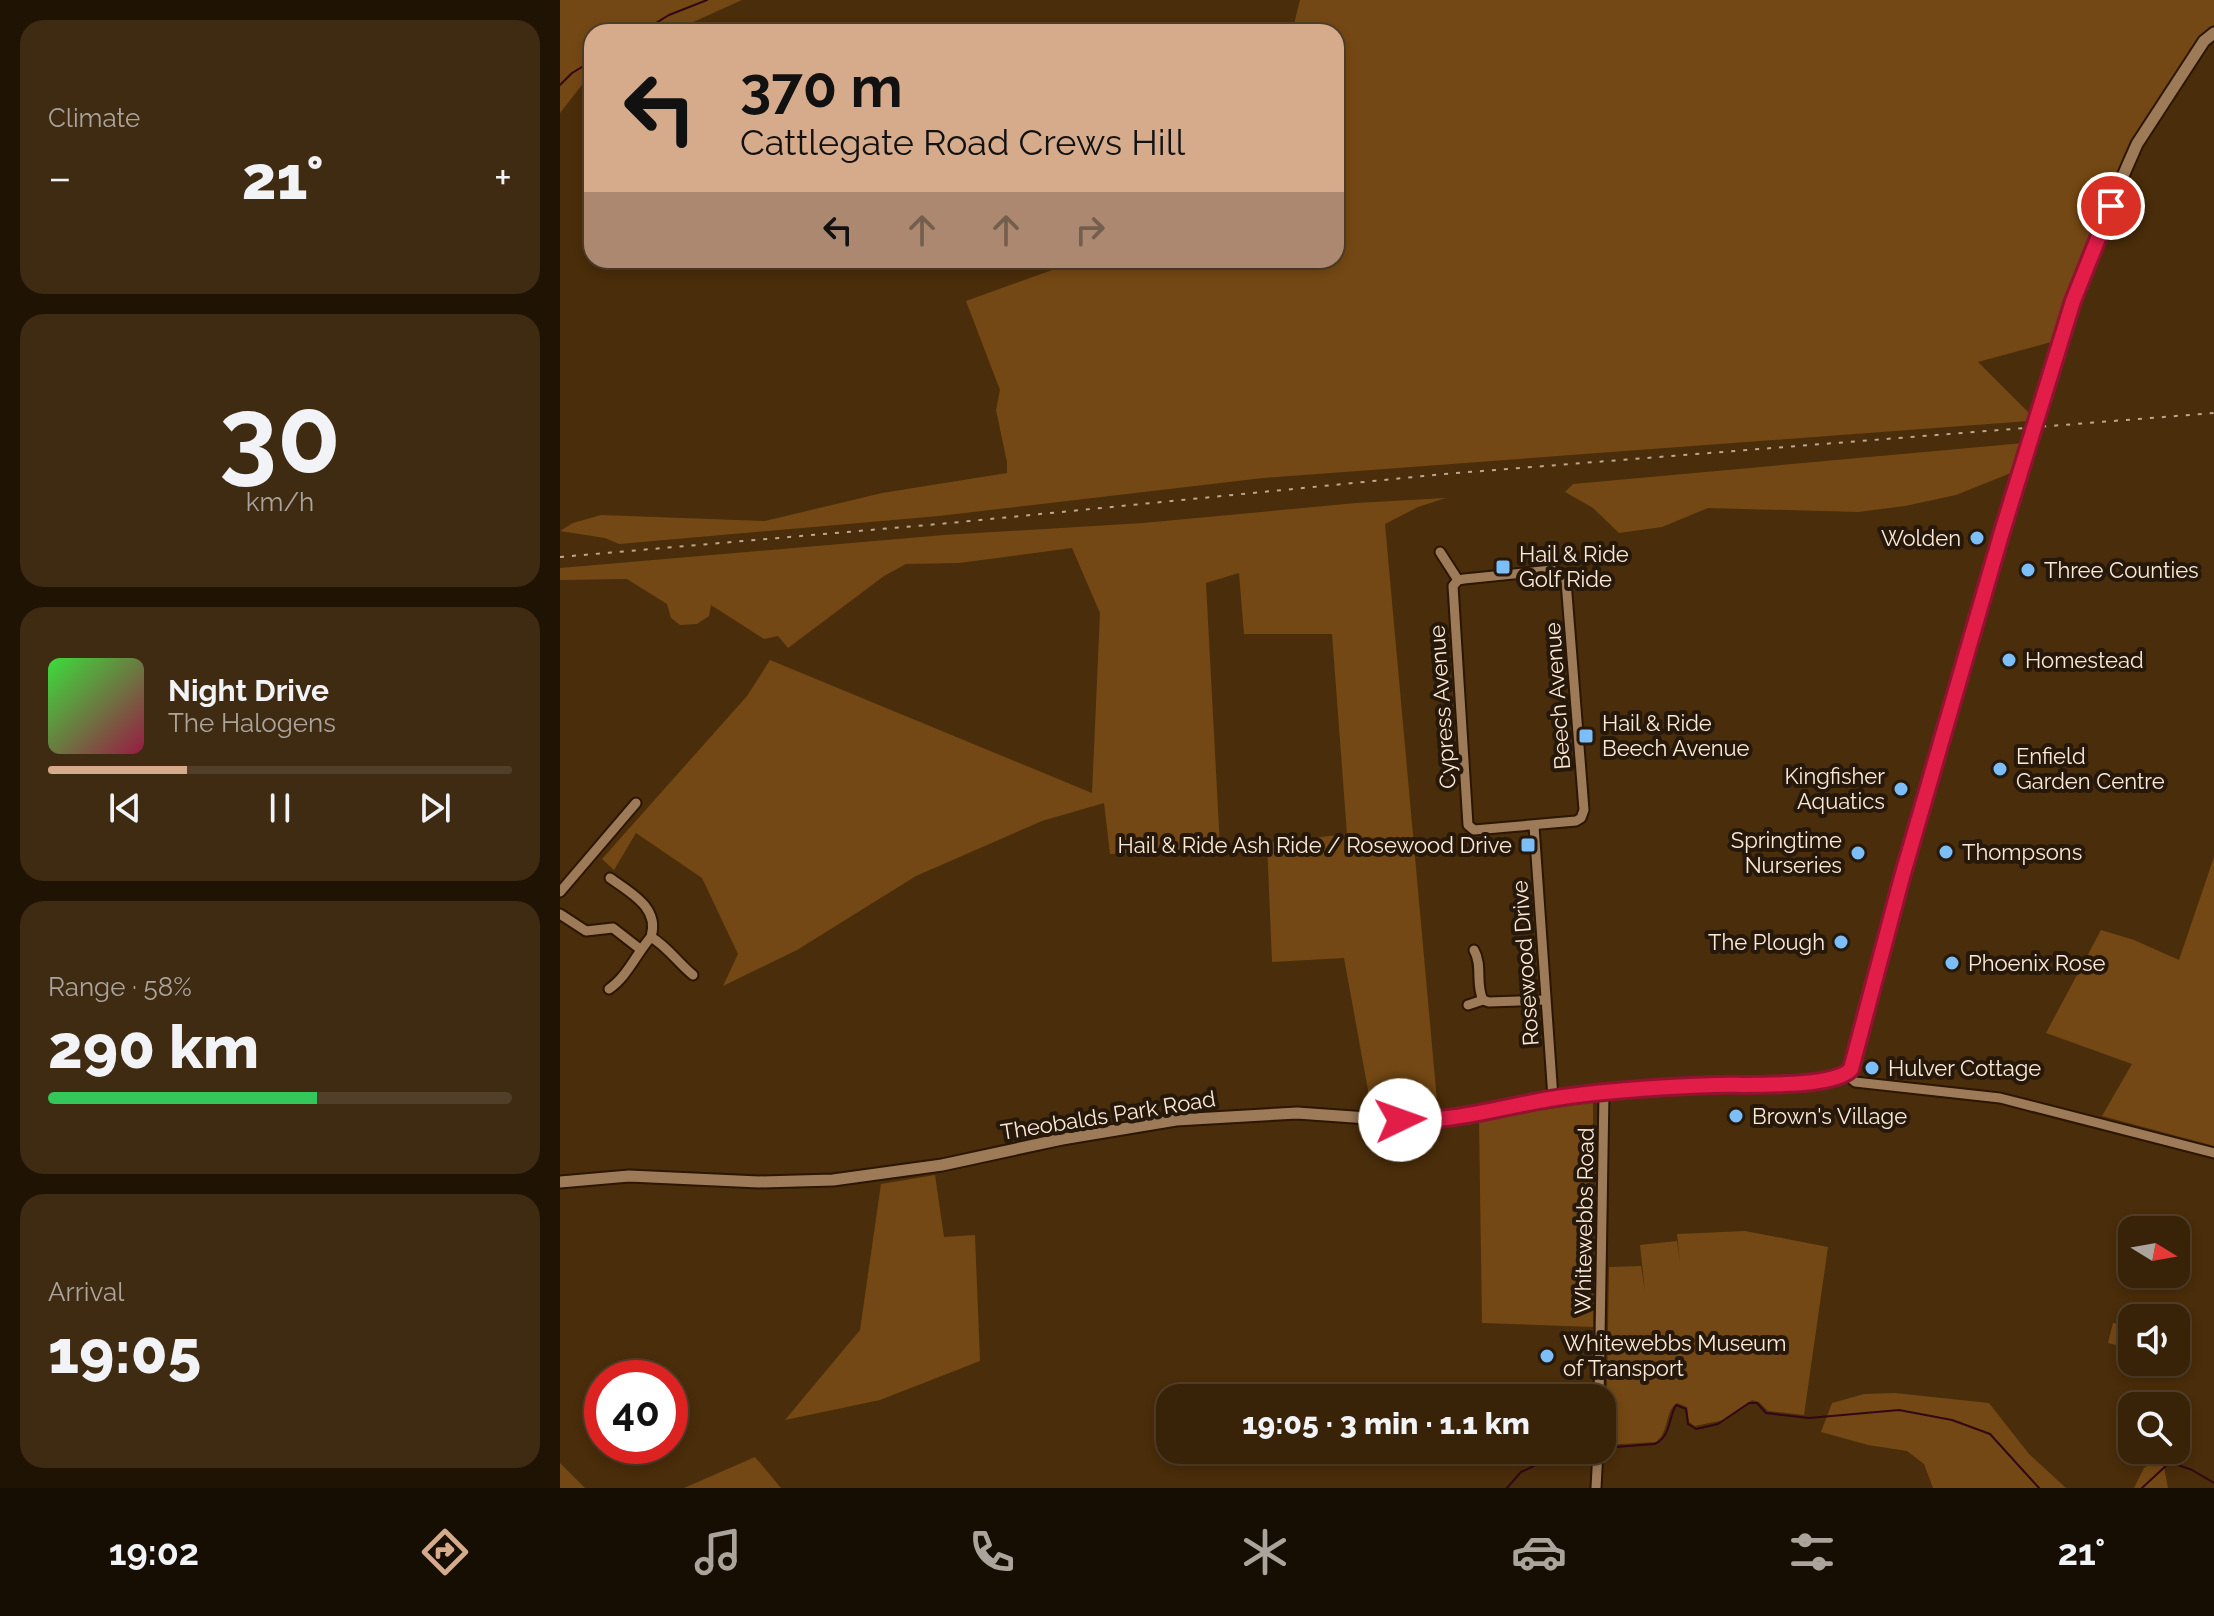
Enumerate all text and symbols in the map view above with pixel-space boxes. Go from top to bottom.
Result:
text: 370 m [740,54,903,120]
icon: left [608,56,712,160]
text: Climate [48,103,140,133]
text: Cattlegate Road Crews Hill [740,121,1185,163]
text: 21° [242,143,324,213]
text: − [48,152,72,203]
text: + [494,152,512,203]
pin [2077,172,2145,240]
icon: arrive [2089,184,2133,228]
icon: left [816,208,860,252]
icon: ahead [900,208,944,252]
icon: ahead [984,208,1028,252]
icon: right [1068,208,1112,252]
text: 30 [219,374,341,496]
text: km/h [246,487,314,517]
place label: Wolden [1881,525,1961,551]
marker: Wolden [1968,529,1986,547]
place label: Hail & Ride Golf Ride [1519,541,1629,592]
place label: Three Counties [2044,557,2199,583]
marker: Hail & Ride Golf Ride [1494,558,1512,576]
marker: Three Counties [2019,561,2037,579]
street label: Beech Avenue [1539,621,1575,770]
street label: Cypress Avenue [1423,624,1461,790]
place label: Homestead [2025,647,2144,673]
marker: Homestead [2000,651,2018,669]
text: Night Drive [168,673,329,708]
text: The Halogens [168,708,336,738]
place label: Hail & Ride Beech Avenue [1602,710,1750,761]
marker: Hail & Ride Beech Avenue [1577,727,1595,745]
place label: Enfield Garden Centre [2016,743,2165,794]
marker: Enfield Garden Centre [1991,760,2009,778]
place label: Kingfisher Aquatics [1784,763,1885,814]
marker: Kingfisher Aquatics [1892,780,1910,798]
icon: previous [103,786,147,830]
icon: pause [258,786,302,830]
icon: next [413,786,457,830]
place label: Springtime Nurseries [1731,827,1842,878]
place label: Hail & Ride Ash Ride / Rosewood Drive [1118,832,1512,858]
marker: Hail & Ride Ash Ride / Rosewood Drive [1519,836,1537,854]
place label: Thompsons [1962,839,2082,865]
marker: Thompsons [1937,843,1955,861]
marker: Springtime Nurseries [1849,844,1867,862]
street label: Rosewood Drive [1506,879,1544,1047]
place label: The Plough [1708,929,1825,955]
marker: The Plough [1832,933,1850,951]
place label: Phoenix Rose [1968,950,2106,976]
marker: Phoenix Rose [1943,954,1961,972]
text: Range · 58% [48,972,192,1002]
text: 290 km [48,1012,259,1082]
place label: Hulver Cottage [1888,1055,2041,1081]
marker: Hulver Cottage [1863,1059,1881,1077]
position arrow [1358,1078,1442,1162]
street label: Theobalds Park Road [999,1085,1217,1145]
place label: Brown's Village [1752,1103,1907,1129]
marker: Brown's Village [1727,1107,1745,1125]
street label: Whitewebbs Road [1569,1127,1599,1315]
north arrow [2118,1216,2190,1288]
map controls [2118,1216,2190,1464]
text: Arrival [48,1277,124,1307]
button: sound [2118,1304,2190,1376]
text: 19:05 [48,1317,201,1387]
place label: Whitewebbs Museum of Transport [1563,1330,1786,1381]
marker: Whitewebbs Museum of Transport [1538,1347,1556,1365]
speed limit sign: 40 [584,1360,688,1464]
button: search [2118,1392,2190,1464]
text: 19:05 · 3 min · 1.1 km [1242,1406,1530,1441]
icon: directions [417,1524,473,1580]
icon: music [690,1524,746,1580]
icon: phone [964,1524,1020,1580]
icon: climate [1237,1524,1293,1580]
icon: car [1511,1524,1567,1580]
icon: filters [1784,1524,1840,1580]
text: 19:02 [109,1531,199,1573]
text: 21° [2058,1531,2105,1573]

